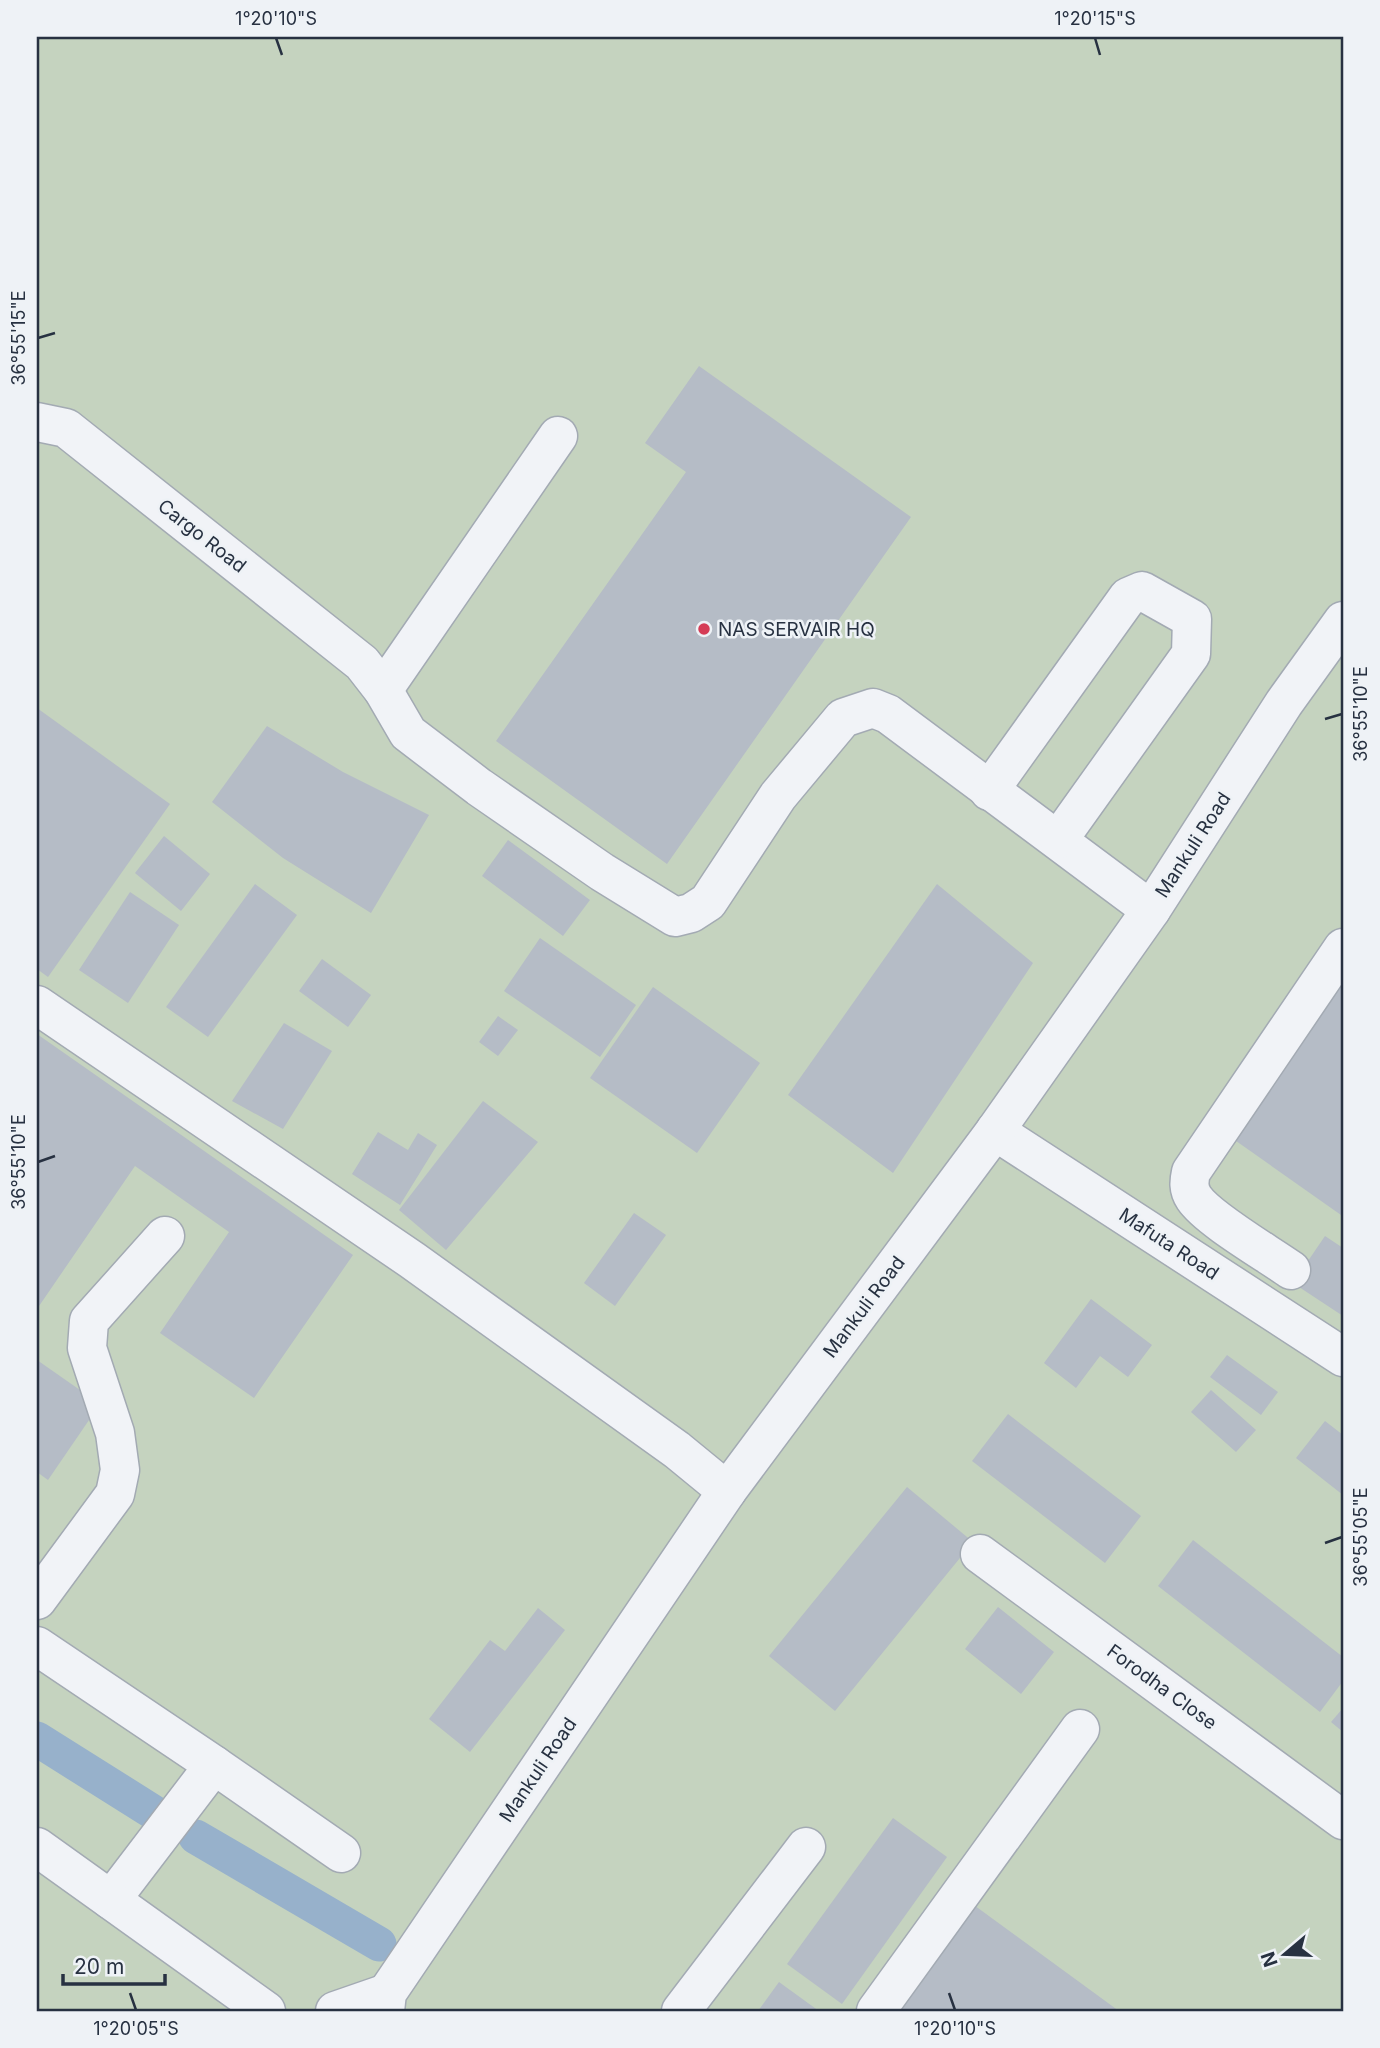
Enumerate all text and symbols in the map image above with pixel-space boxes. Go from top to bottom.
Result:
text: 1°20'10"S [235,8,317,29]
text: 1°20'15"S [1054,8,1136,29]
text: 36°55'15"E [8,290,29,386]
street label: Cargo Road [153,494,251,578]
place label: NAS SERVAIR HQ [718,618,875,641]
marker: NAS SERVAIR HQ [696,621,712,637]
text: 36°55'10"E [1350,666,1371,762]
street label: Mankuli Road [1150,788,1236,902]
text: 36°55'10"E [8,1114,29,1210]
street label: Mafuta Road [1115,1203,1223,1285]
street label: Mankuli Road [818,1252,910,1362]
text: 36°55'05"E [1350,1487,1371,1587]
street label: Forodha Close [1103,1640,1221,1734]
street label: Mankuli Road [495,1713,581,1827]
north arrow [1250,1918,1320,1988]
scale bar [63,1943,164,1987]
text: N [1256,1949,1283,1970]
text: 20 m [74,1954,124,1979]
text: 1°20'05"S [93,2018,179,2039]
text: 1°20'10"S [914,2018,996,2039]

